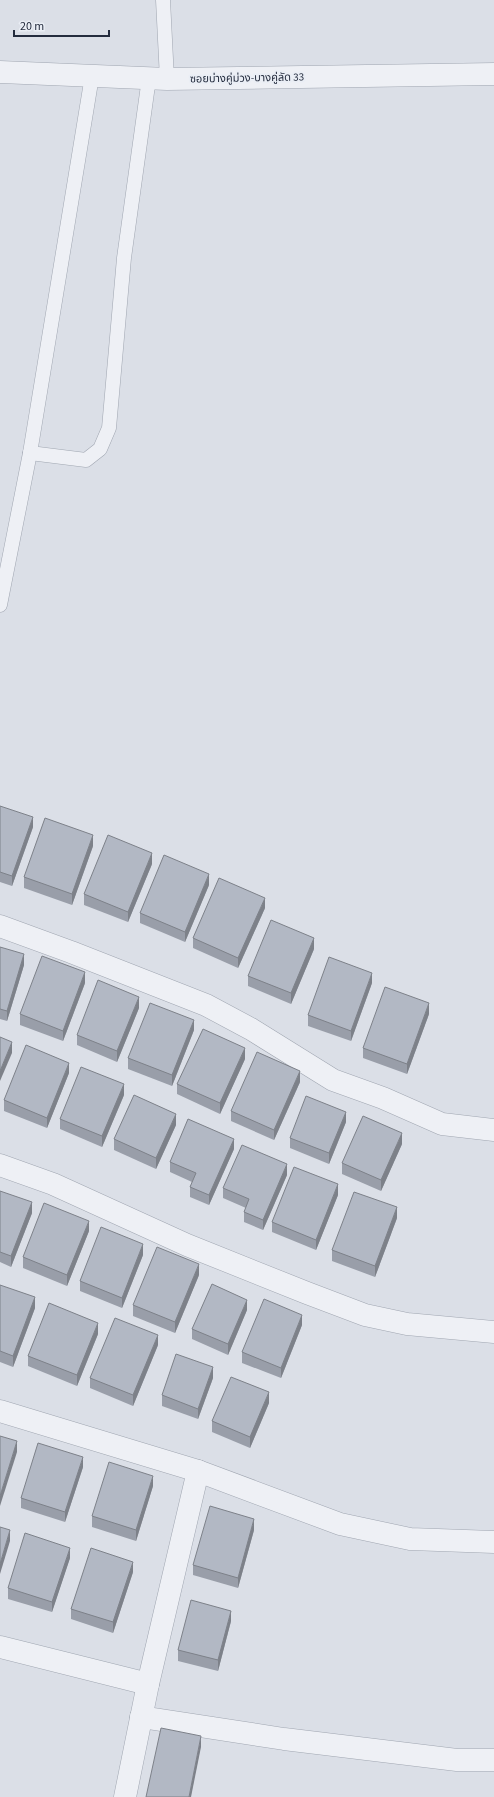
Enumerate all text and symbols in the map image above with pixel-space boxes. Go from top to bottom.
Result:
scale bar [14,12,109,38]
text: 20 m [20,18,44,35]
street label: ซอยบ่างคู่ม่วง-บางคู่ลัด 33 [190,70,304,86]

